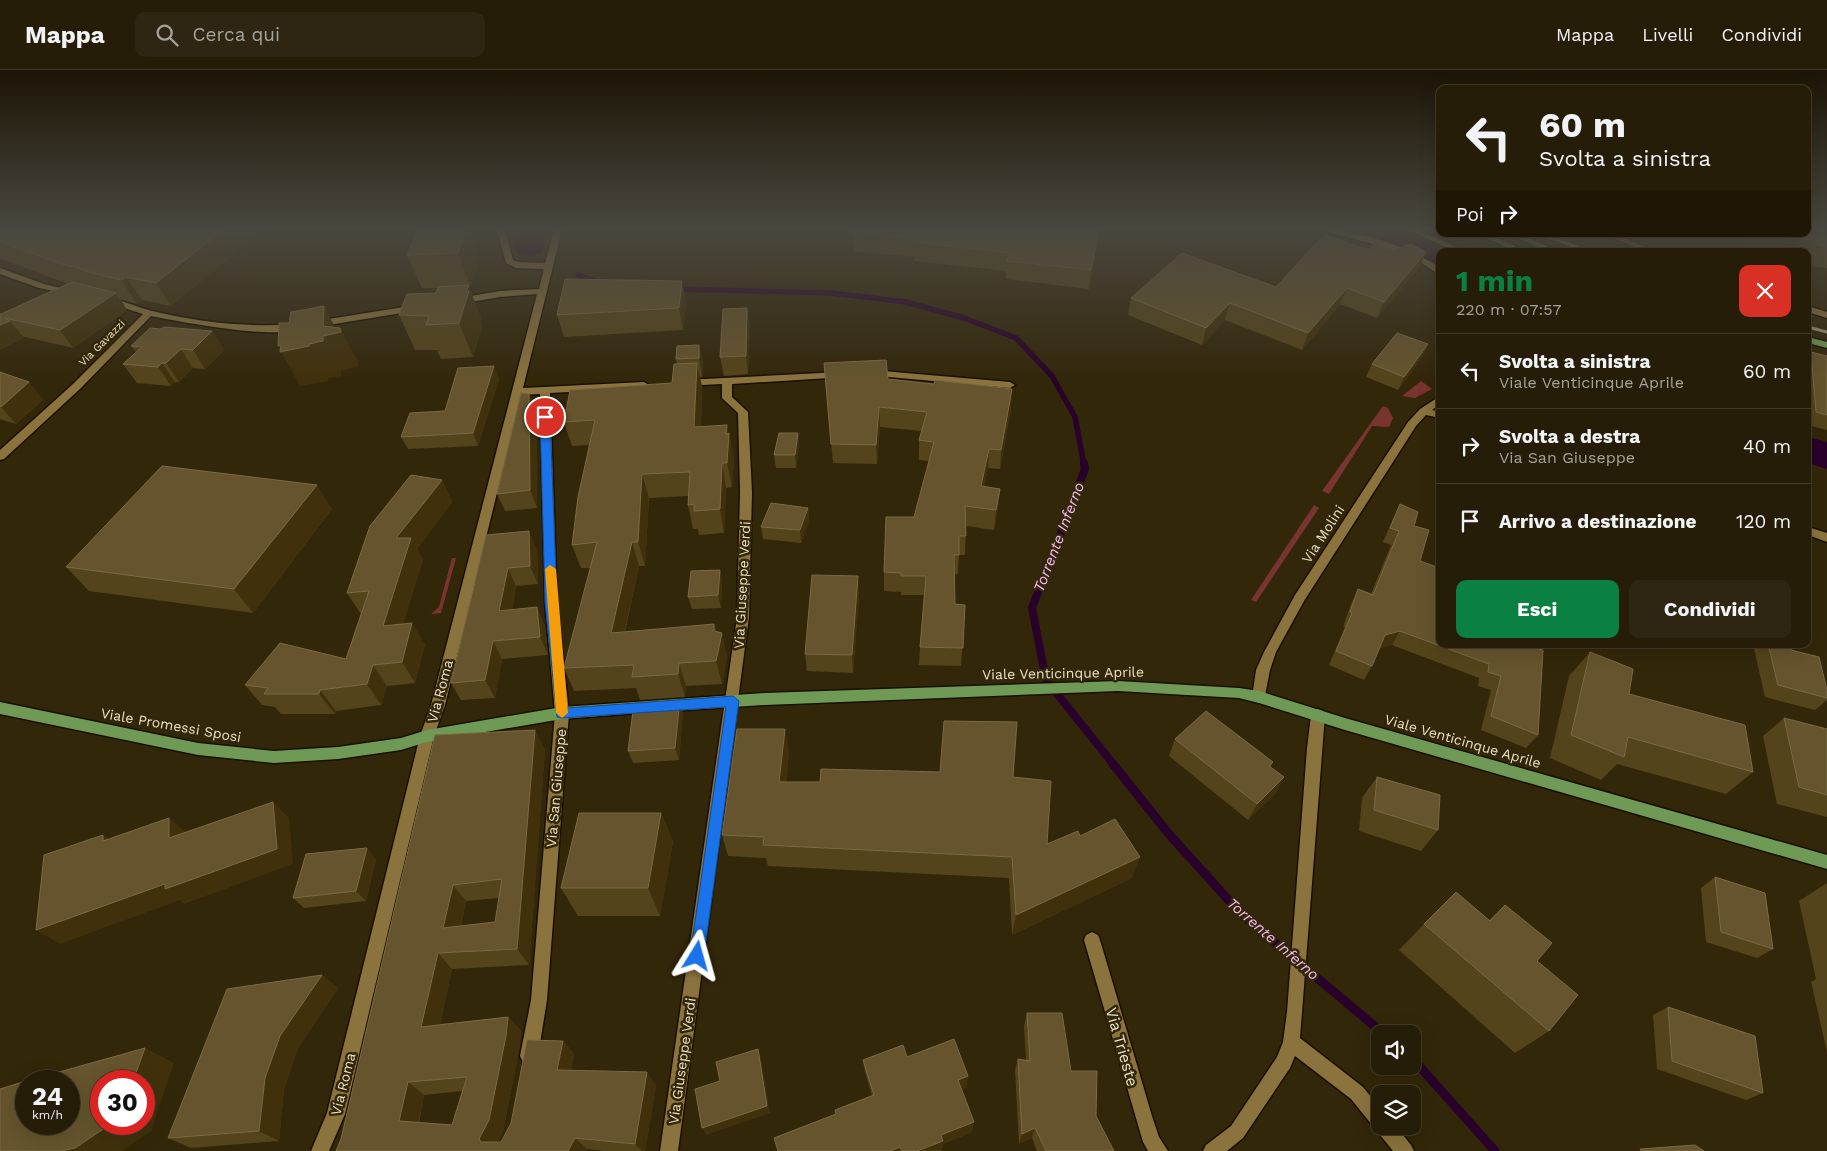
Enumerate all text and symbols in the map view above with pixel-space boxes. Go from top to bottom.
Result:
search box [135,12,485,57]
text: Mappa [25,21,105,49]
icon: search [153,21,181,49]
text: Cerca qui [193,23,280,46]
text: Mappa [1556,24,1614,45]
text: Livelli [1642,24,1693,45]
text: Condividi [1721,24,1802,45]
text: 60 m [1539,104,1626,146]
icon: left [1456,105,1521,170]
text: Svolta a sinistra [1539,146,1711,171]
icon: right [1494,200,1522,228]
text: Poi [1456,203,1484,226]
text: 1 min [1456,263,1533,298]
button: close [1739,265,1791,317]
text: 220 m · 07:57 [1456,300,1561,319]
street label: Via Gavazzi [76,317,128,369]
text: Svolta a sinistra [1499,350,1650,373]
icon: left [1456,357,1484,385]
text: 60 m [1743,360,1791,383]
text: Viale Venticinque Aprile [1499,373,1684,392]
pin [524,396,566,438]
icon: arrive [531,403,559,431]
text: Svolta a destra [1499,425,1640,448]
icon: right [1456,432,1484,460]
text: 40 m [1743,435,1791,458]
text: Via San Giuseppe [1499,448,1635,467]
water label: Torrente Inferno [1030,480,1088,594]
street label: Via Molini [1298,502,1348,566]
icon: arrive [1456,507,1484,535]
text: Arrivo a destinazione [1499,510,1696,533]
text: 120 m [1736,510,1791,533]
street label: Via Giuseppe Verdi [731,521,753,649]
button: Esci [1456,580,1619,638]
button: Condividi [1629,580,1791,638]
street label: Via Roma [424,658,456,724]
street label: Viale Venticinque Aprile [982,664,1144,682]
street label: Viale Promessi Sposi [100,705,242,745]
street label: Viale Venticinque Aprile [1383,711,1543,771]
street label: Via San Giuseppe [543,728,569,848]
water label: Torrente Inferno [1223,894,1323,984]
position arrow [670,929,722,981]
street label: Via Giuseppe Verdi [665,997,699,1125]
street label: Via Trieste [1102,1005,1142,1089]
map controls [1371,1025,1421,1135]
button: sound [1371,1025,1421,1075]
street label: Via Roma [328,1051,359,1117]
speed limit sign: 30 [90,1070,155,1135]
text: 24 [32,1082,63,1111]
button: layers [1371,1085,1421,1135]
text: km/h [32,1108,63,1122]

